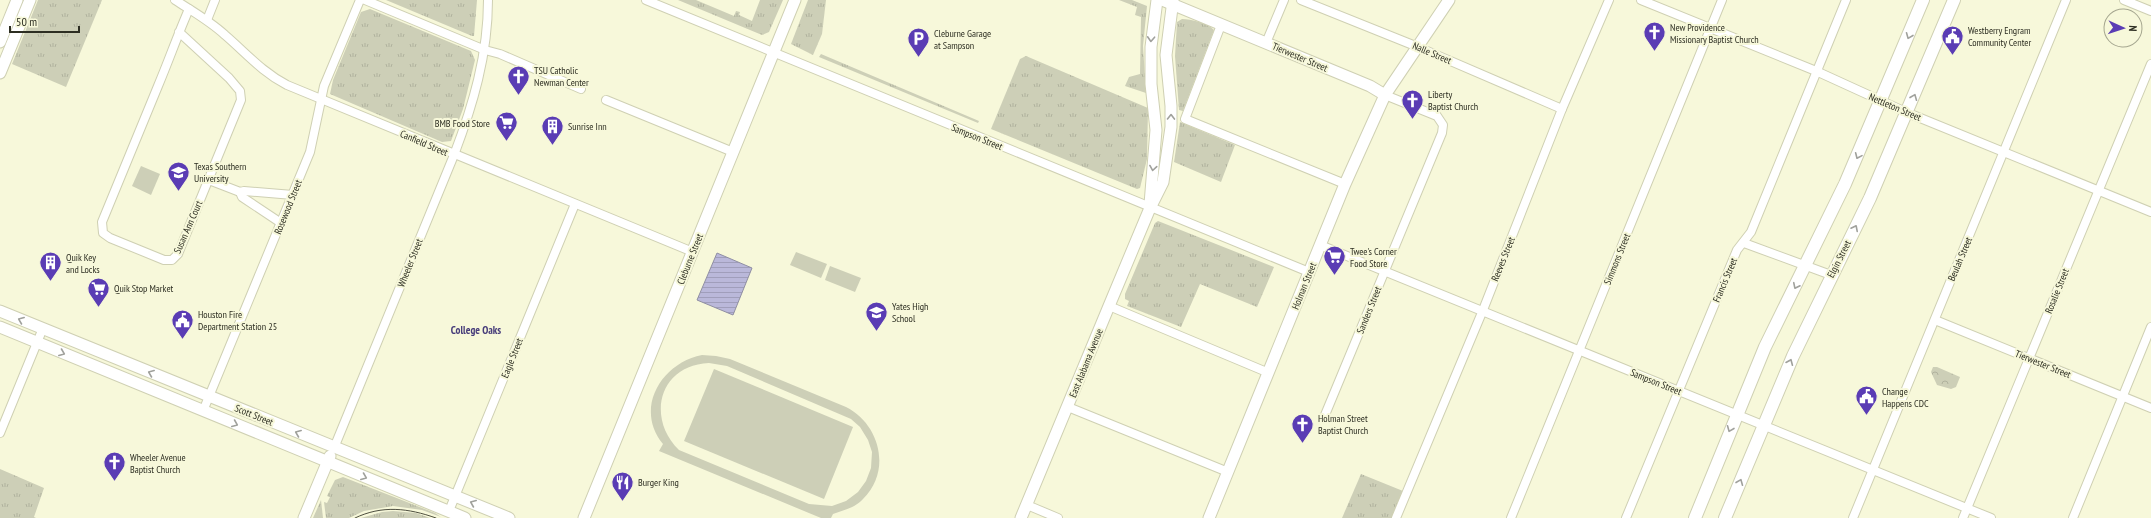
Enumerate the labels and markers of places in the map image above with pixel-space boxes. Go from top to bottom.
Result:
church icon: New Providence Missionary Baptist Church [1642,20,1668,53]
place label: New Providence Missionary Baptist Church [1670,21,1759,46]
public building icon: Westberry Engram Community Center [1939,23,1965,56]
place label: Westberry Engram Community Center [1968,24,2031,49]
parking icon: Cleburne Garage at Sampson [906,26,932,59]
place label: Cleburne Garage at Sampson [934,27,991,52]
church icon: TSU Catholic Newman Center [506,63,532,96]
place label: TSU Catholic Newman Center [534,64,589,89]
church icon: Liberty Baptist Church [1400,87,1426,120]
place label: Liberty Baptist Church [1428,88,1478,113]
supermarket icon: BMB Food Store [493,110,519,143]
building icon: Sunrise Inn [540,113,566,146]
place label: BMB Food Store [435,117,490,130]
place label: Sunrise Inn [568,120,607,133]
school or university icon: Texas Southern University [165,159,191,192]
place label: Texas Southern University [194,160,246,185]
supermarket icon: Twee's Corner Food Store [1321,244,1347,277]
place label: Twee's Corner Food Store [1350,245,1397,270]
building icon: Quik Key and Locks [38,250,64,283]
place label: Quik Key and Locks [66,251,100,276]
supermarket icon: Quik Stop Market [85,275,111,308]
place label: Quik Stop Market [114,282,174,295]
school or university icon: Yates High School [864,299,890,332]
place label: Yates High School [892,300,929,325]
public building icon: Houston Fire Department Station 25 [170,307,196,340]
place label: Houston Fire Department Station 25 [198,308,277,333]
public building icon: Change Happens CDC [1854,384,1880,417]
place label: Change Happens CDC [1882,385,1929,410]
church icon: Holman Street Baptist Church [1290,411,1316,444]
place label: Holman Street Baptist Church [1318,412,1368,437]
church icon: Wheeler Avenue Baptist Church [101,450,127,483]
place label: Wheeler Avenue Baptist Church [130,451,186,476]
restaurant icon: Burger King [610,469,636,502]
place label: Burger King [638,476,679,489]

